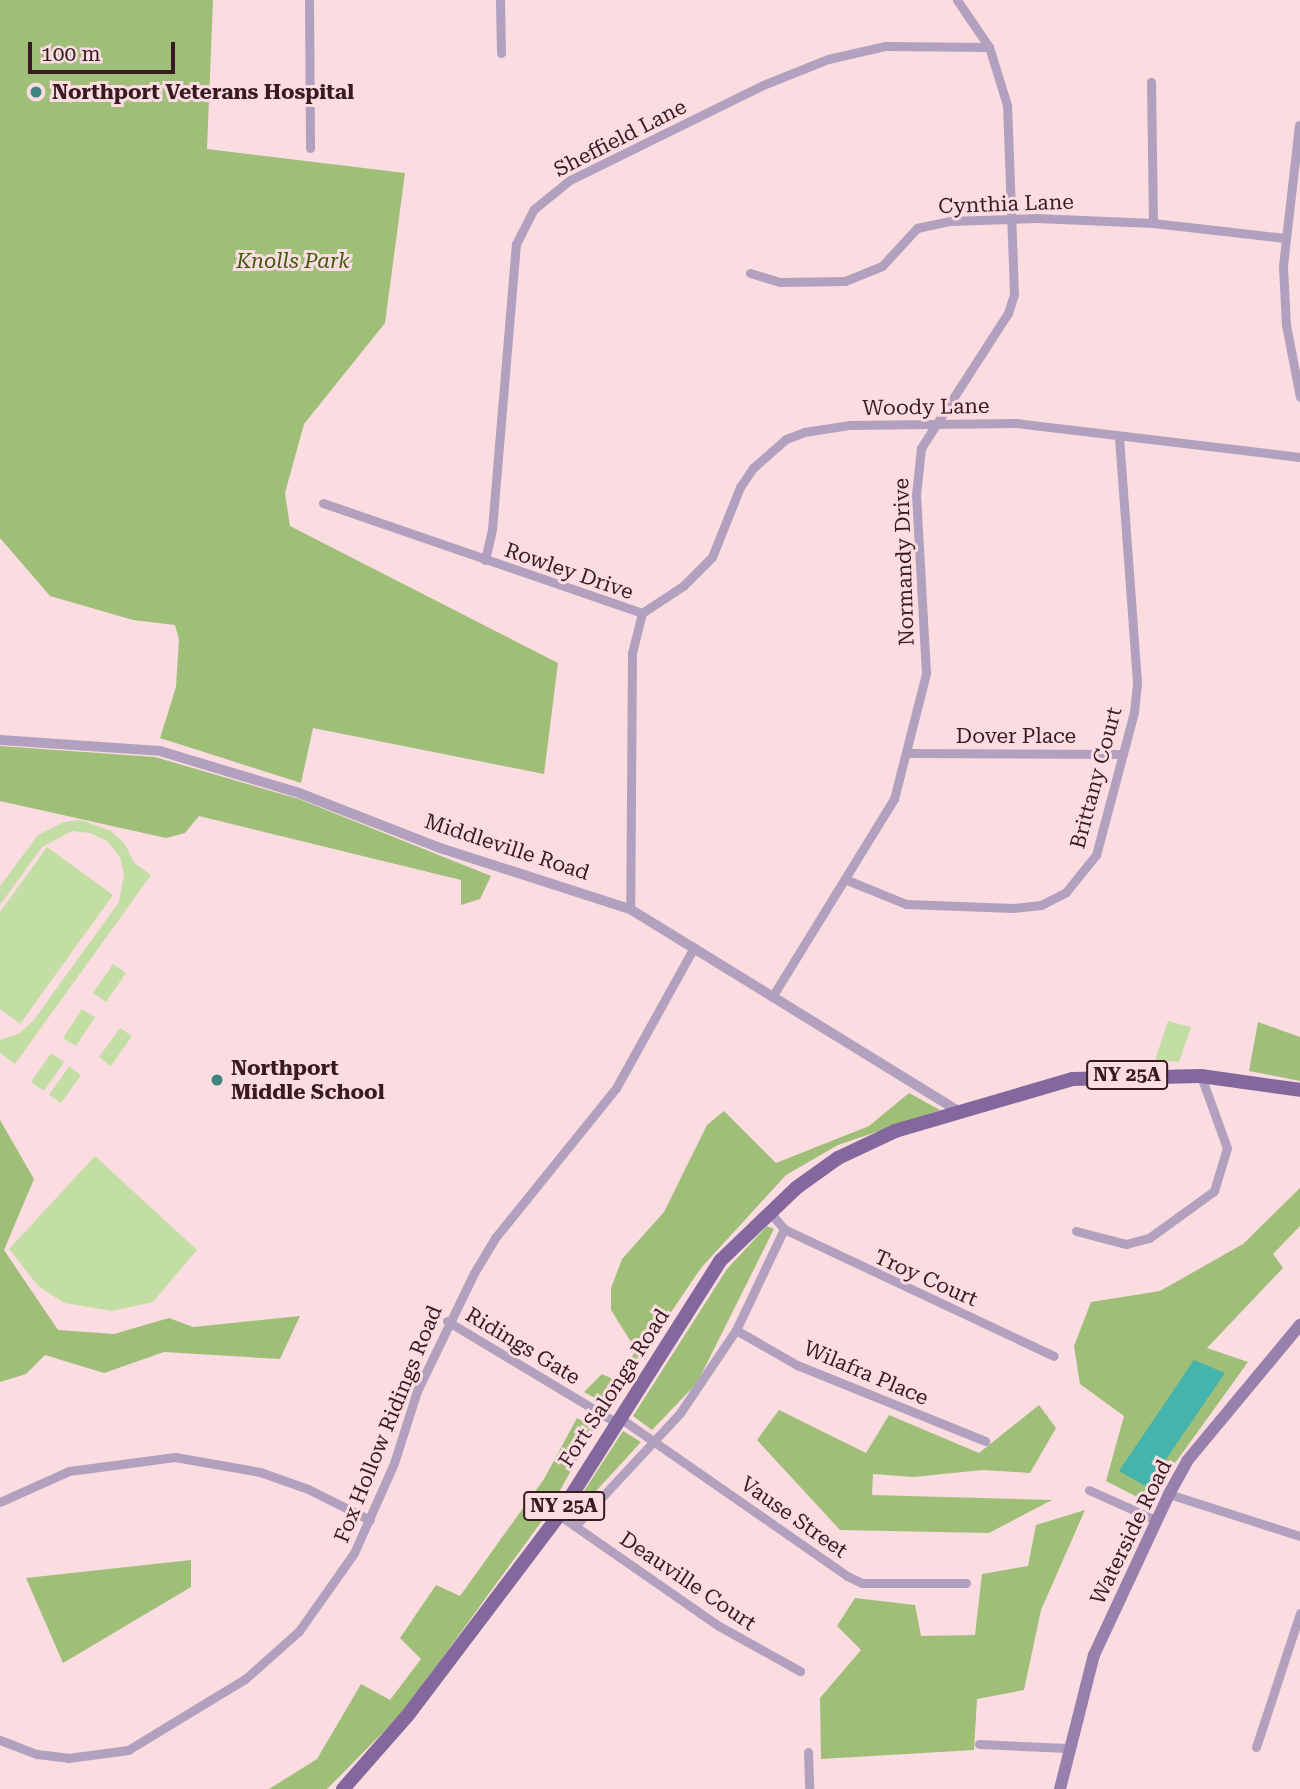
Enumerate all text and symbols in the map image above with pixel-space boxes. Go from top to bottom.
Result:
scale bar [32,28,178,72]
text: 100 m [41,42,101,66]
place label: Northport Veterans Hospital [52,79,354,105]
marker: Northport Veterans Hospital [26,82,46,102]
street label: Sheffield Lane [550,94,690,182]
street label: Cynthia Lane [938,189,1074,219]
park label: Knolls Park [236,248,350,274]
street label: Woody Lane [862,393,990,421]
street label: Normandy Drive [888,478,920,646]
street label: Rowley Drive [501,537,637,605]
street label: Brittany Court [1065,704,1127,852]
street label: Dover Place [956,723,1076,749]
street label: Middleville Road [421,808,593,886]
place label: Northport Middle School [231,1055,385,1105]
road number: NY 25A [1085,1060,1169,1091]
marker: Northport Middle School [209,1072,225,1088]
street label: Troy Court [870,1244,982,1312]
street label: Fox Hollow Ridings Road [329,1302,447,1546]
street label: Ridings Gate [461,1302,585,1390]
street label: Fort Salonga Road [553,1304,675,1472]
street label: Wilafra Place [800,1335,932,1411]
street label: Waterside Road [1085,1455,1177,1609]
street label: Vause Street [736,1471,852,1563]
road number: NY 25A [522,1490,606,1522]
street label: Deauville Court [615,1526,761,1636]

